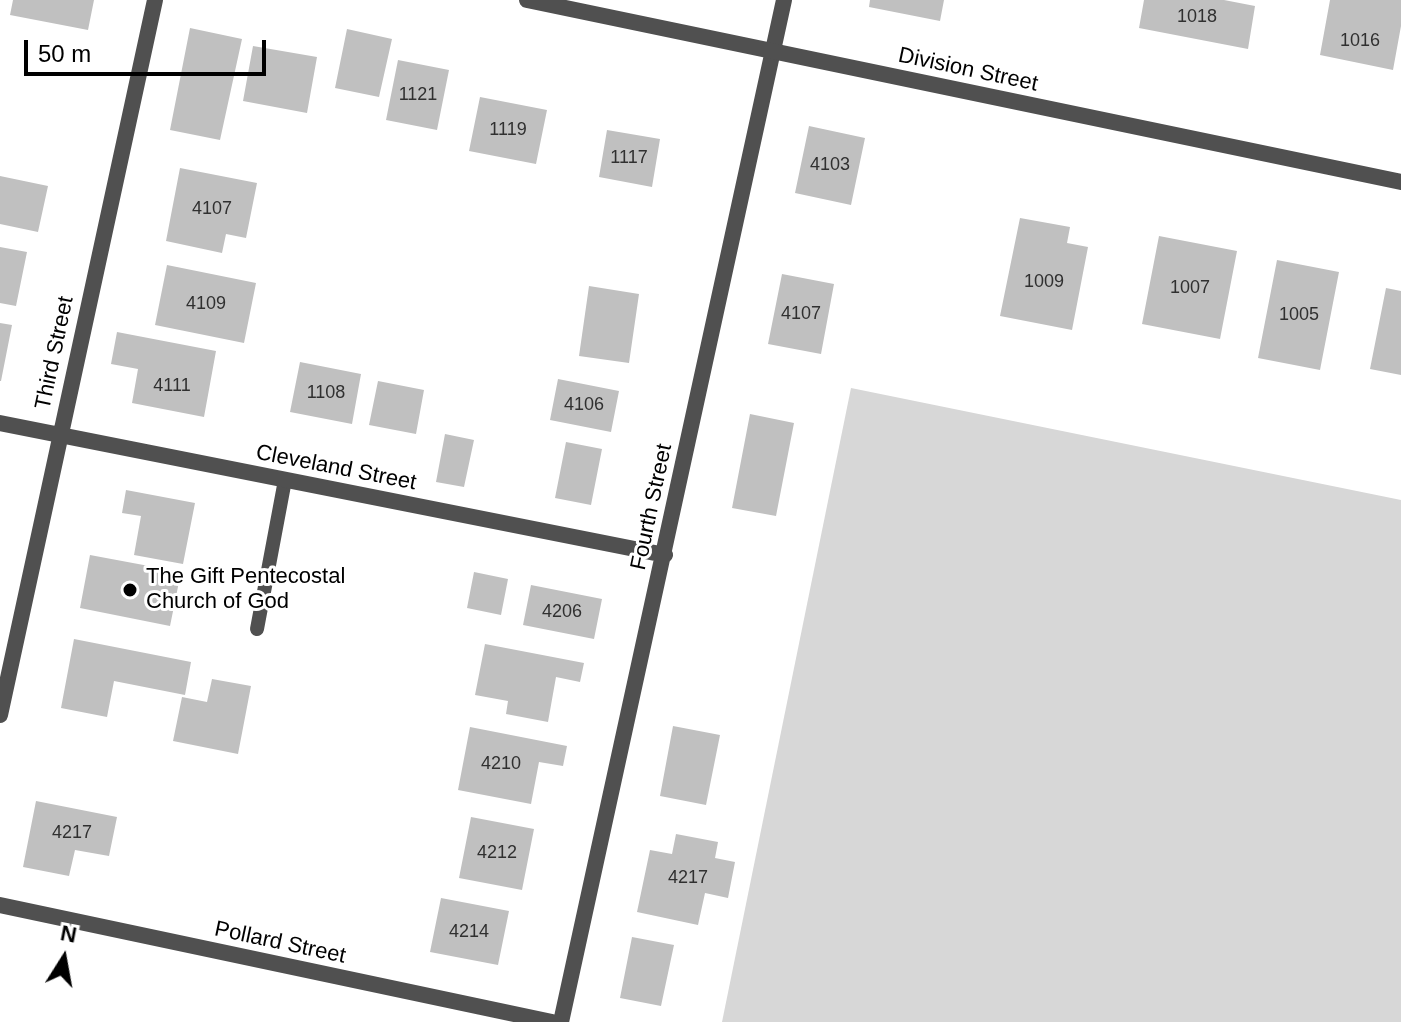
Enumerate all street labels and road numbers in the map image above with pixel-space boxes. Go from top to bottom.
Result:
street label: Division Street [896,42,1040,98]
street label: Third Street [30,294,80,412]
street label: Cleveland Street [254,440,418,496]
street label: Fourth Street [626,441,678,573]
street label: Pollard Street [212,916,348,970]

